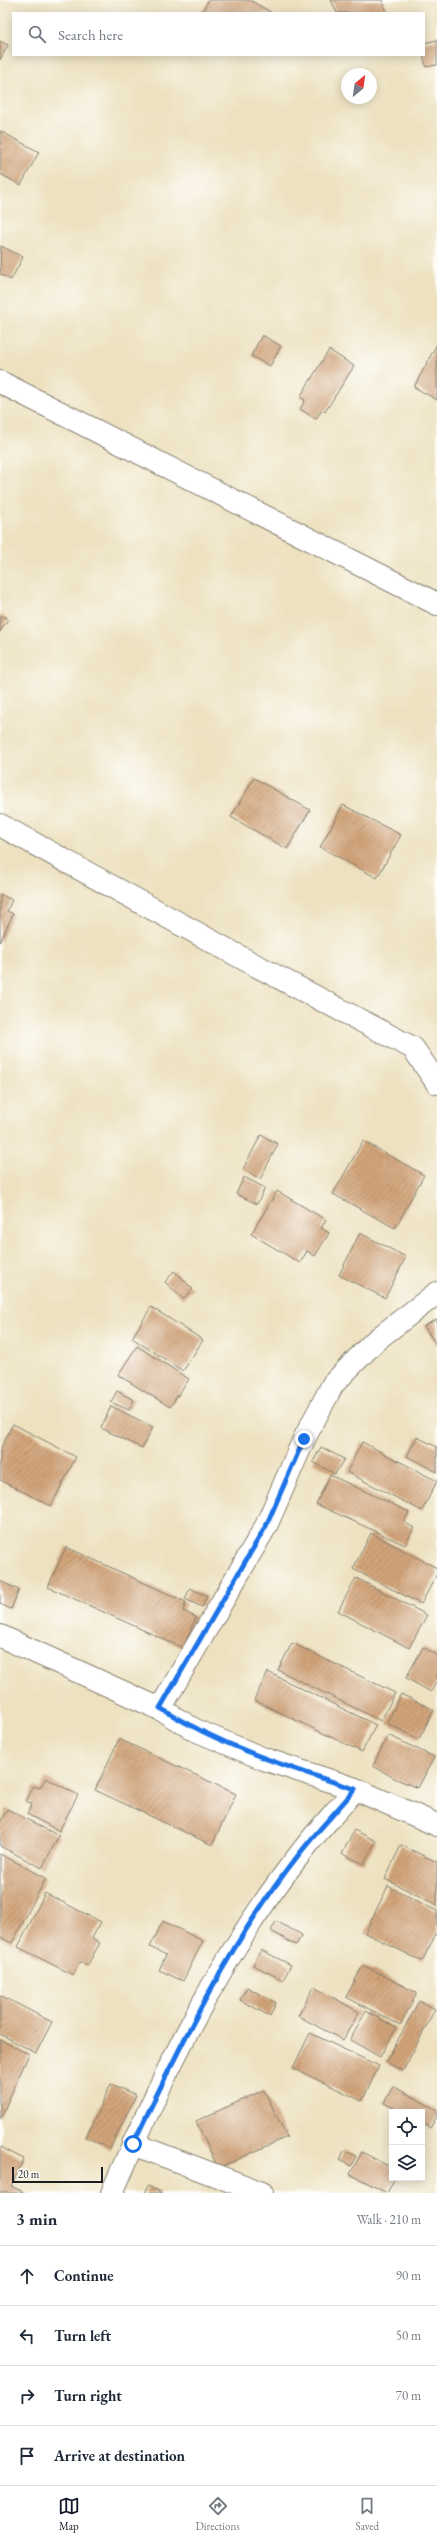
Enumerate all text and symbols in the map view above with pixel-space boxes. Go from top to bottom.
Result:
search box [12,12,425,56]
icon: search [26,23,48,45]
text: Search here [58,25,123,44]
north arrow [341,68,377,104]
route end [295,1430,313,1448]
map controls [389,2109,425,2181]
button: locate [389,2109,425,2145]
route start [124,2135,142,2153]
button: layers [389,2145,425,2181]
scale bar [12,2165,103,2184]
text: 20 m [18,2167,39,2181]
text: 3 min [16,2208,57,2230]
text: Walk · 210 m [357,2211,421,2228]
icon: ahead [16,2265,38,2287]
text: Continue [54,2266,114,2285]
text: 90 m [396,2267,421,2284]
icon: left [16,2325,38,2347]
text: Turn left [54,2326,111,2345]
text: 50 m [396,2327,421,2344]
icon: right [16,2385,38,2407]
text: Turn right [54,2386,122,2405]
text: 70 m [396,2387,421,2404]
icon: arrive [16,2445,38,2467]
text: Arrive at destination [54,2446,185,2465]
tab: Map [58,2495,80,2533]
tab: Directions [196,2495,240,2533]
tab: Saved [356,2495,379,2533]

